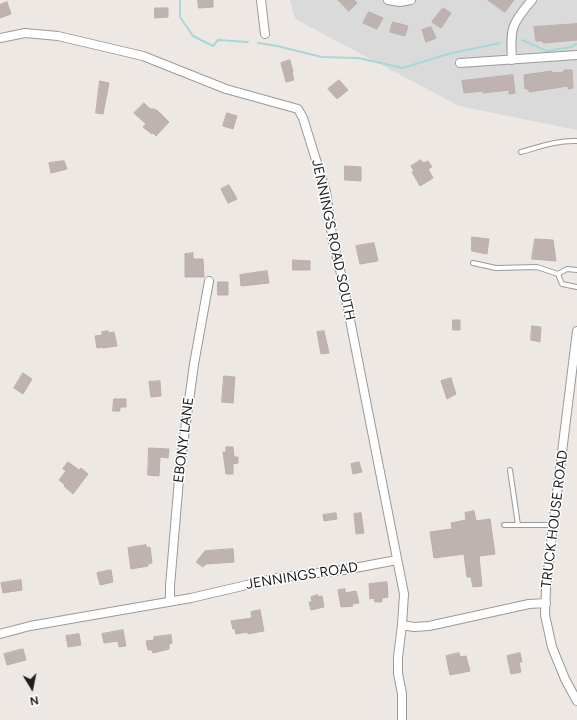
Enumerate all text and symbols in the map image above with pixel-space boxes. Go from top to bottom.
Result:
street label: JENNINGS ROAD SOUTH [308,158,358,322]
street label: EBONY LANE [170,396,198,484]
street label: TRUCK HOUSE ROAD [538,449,572,589]
street label: JENNINGS ROAD [245,559,359,593]
north arrow [12,668,52,708]
text: N [29,693,40,707]

